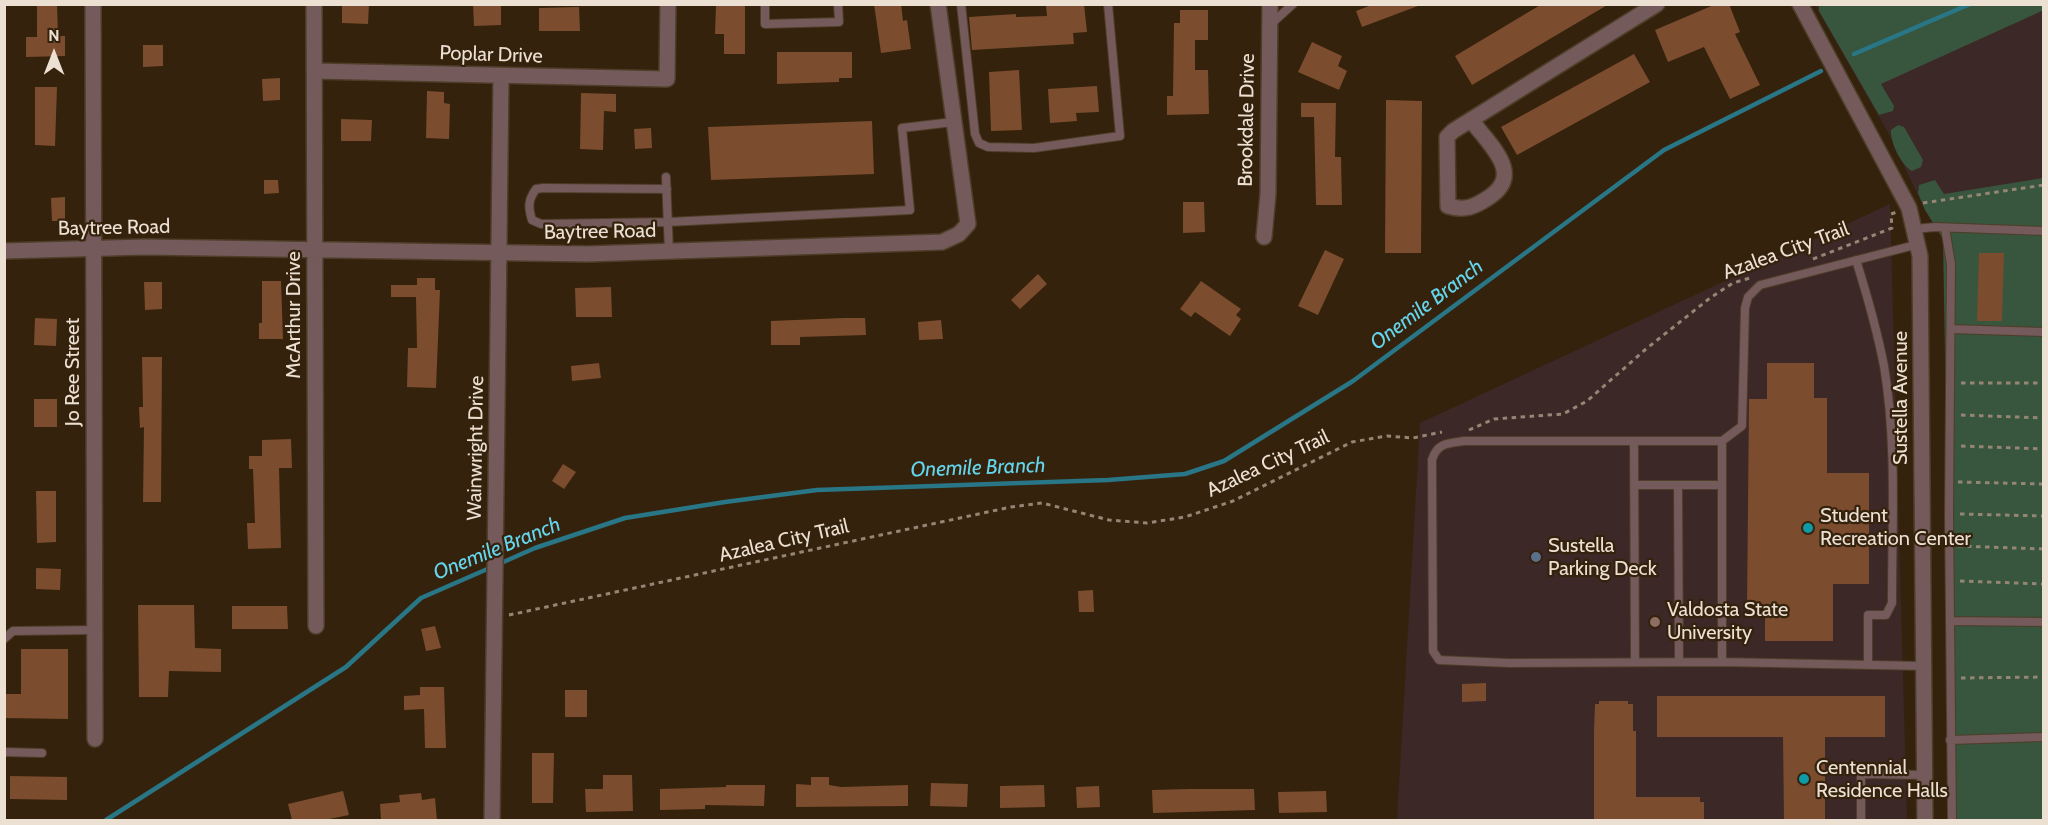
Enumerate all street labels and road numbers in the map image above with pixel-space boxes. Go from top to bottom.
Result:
street label: Poplar Drive [439,41,543,69]
street label: Brookdale Drive [1234,53,1260,187]
street label: Baytree Road [58,215,170,241]
street label: Azalea City Trail [1720,217,1852,285]
street label: Baytree Road [544,219,656,245]
street label: McArthur Drive [282,251,306,379]
street label: Jo Ree Street [61,318,85,426]
street label: Sustella Avenue [1889,331,1913,465]
street label: Wainwright Drive [463,375,489,521]
street label: Azalea City Trail [1203,425,1333,503]
street label: Azalea City Trail [717,514,851,568]

